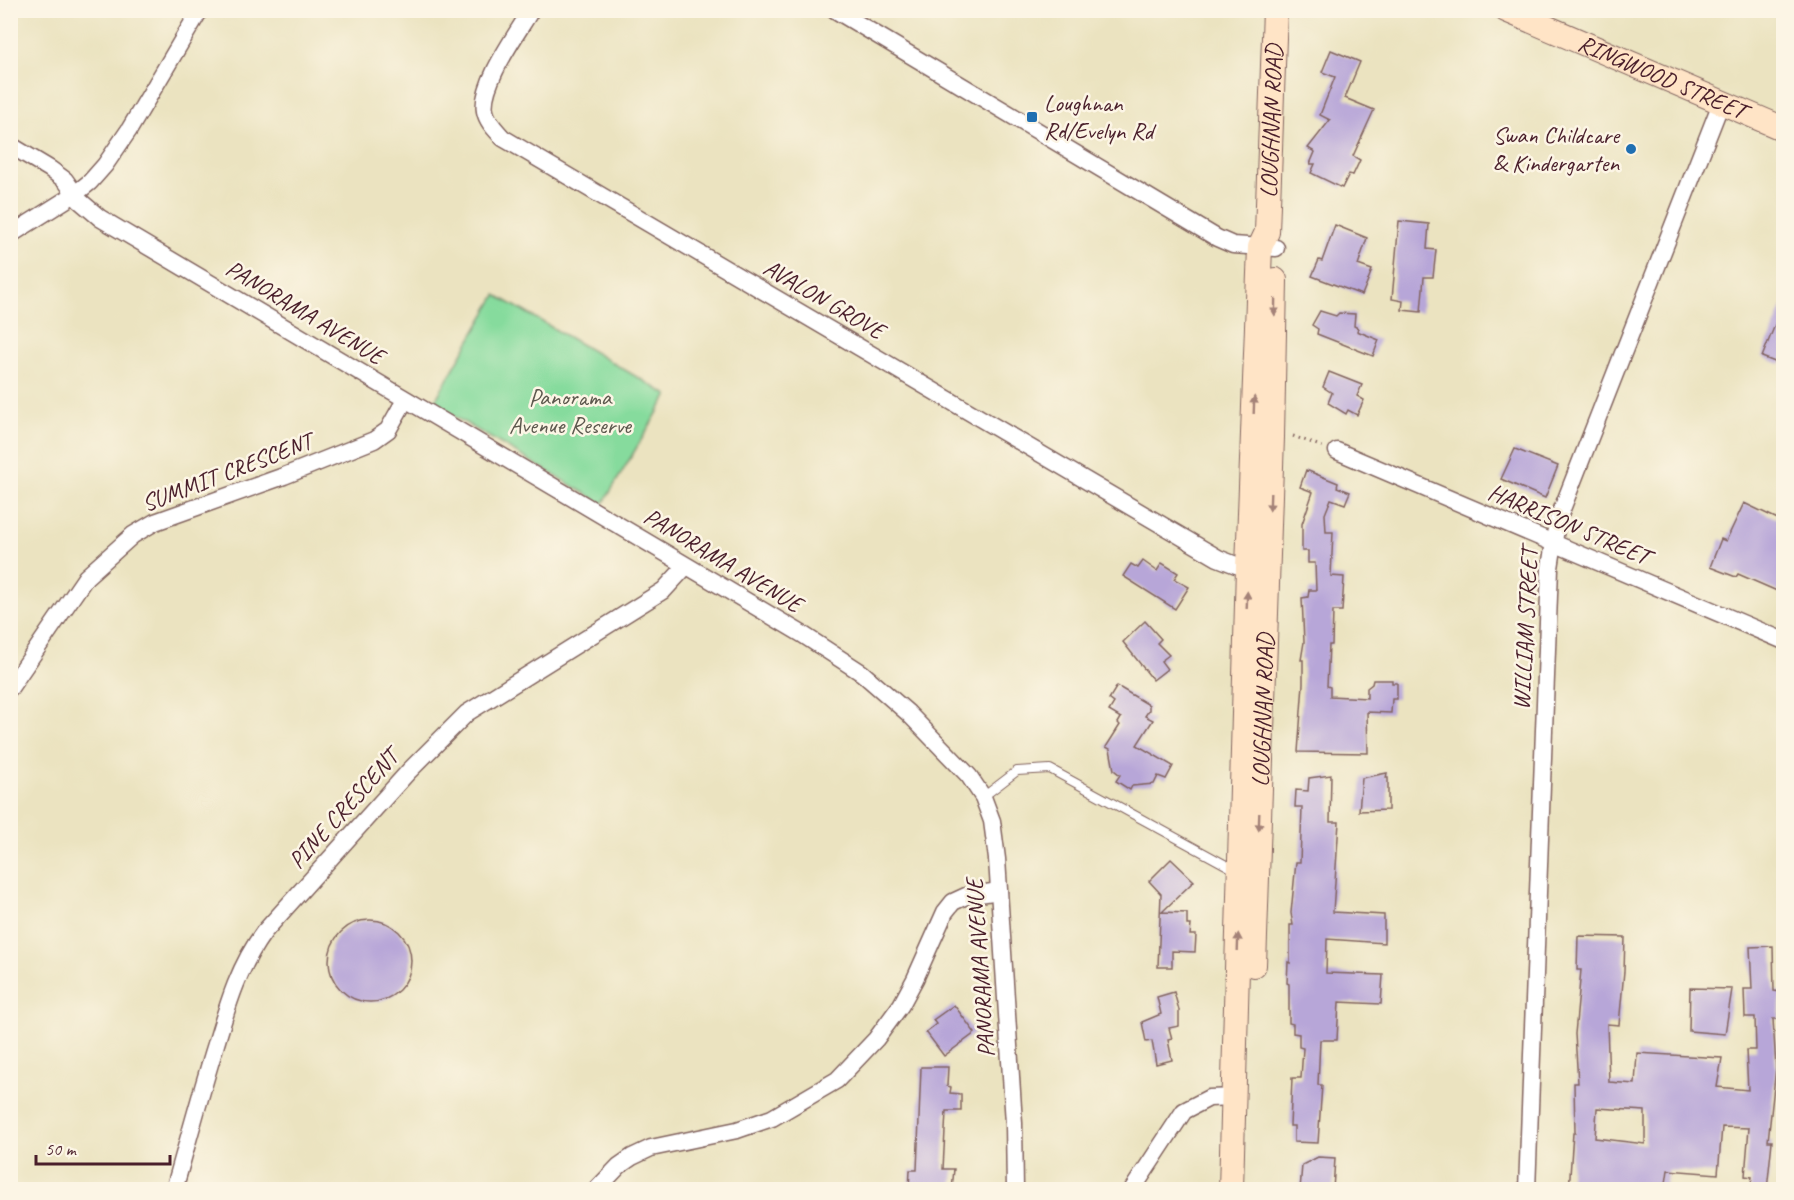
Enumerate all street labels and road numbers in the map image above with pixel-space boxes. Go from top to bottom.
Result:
street label: RINGWOOD STREET [1574,28,1756,128]
street label: LOUGHNAN ROAD [1253,42,1289,198]
street label: AVALON GROVE [758,252,892,347]
street label: PANORAMA AVENUE [220,253,392,372]
street label: SUMMIT CRESCENT [138,424,321,518]
street label: HARRISON STREET [1484,477,1660,574]
street label: PANORAMA AVENUE [638,501,810,620]
street label: WILLIAM STREET [1506,541,1545,711]
street label: LOUGHNAN ROAD [1245,631,1280,787]
street label: PINE CRESCENT [282,739,408,875]
street label: PANORAMA AVENUE [959,875,1001,1058]

